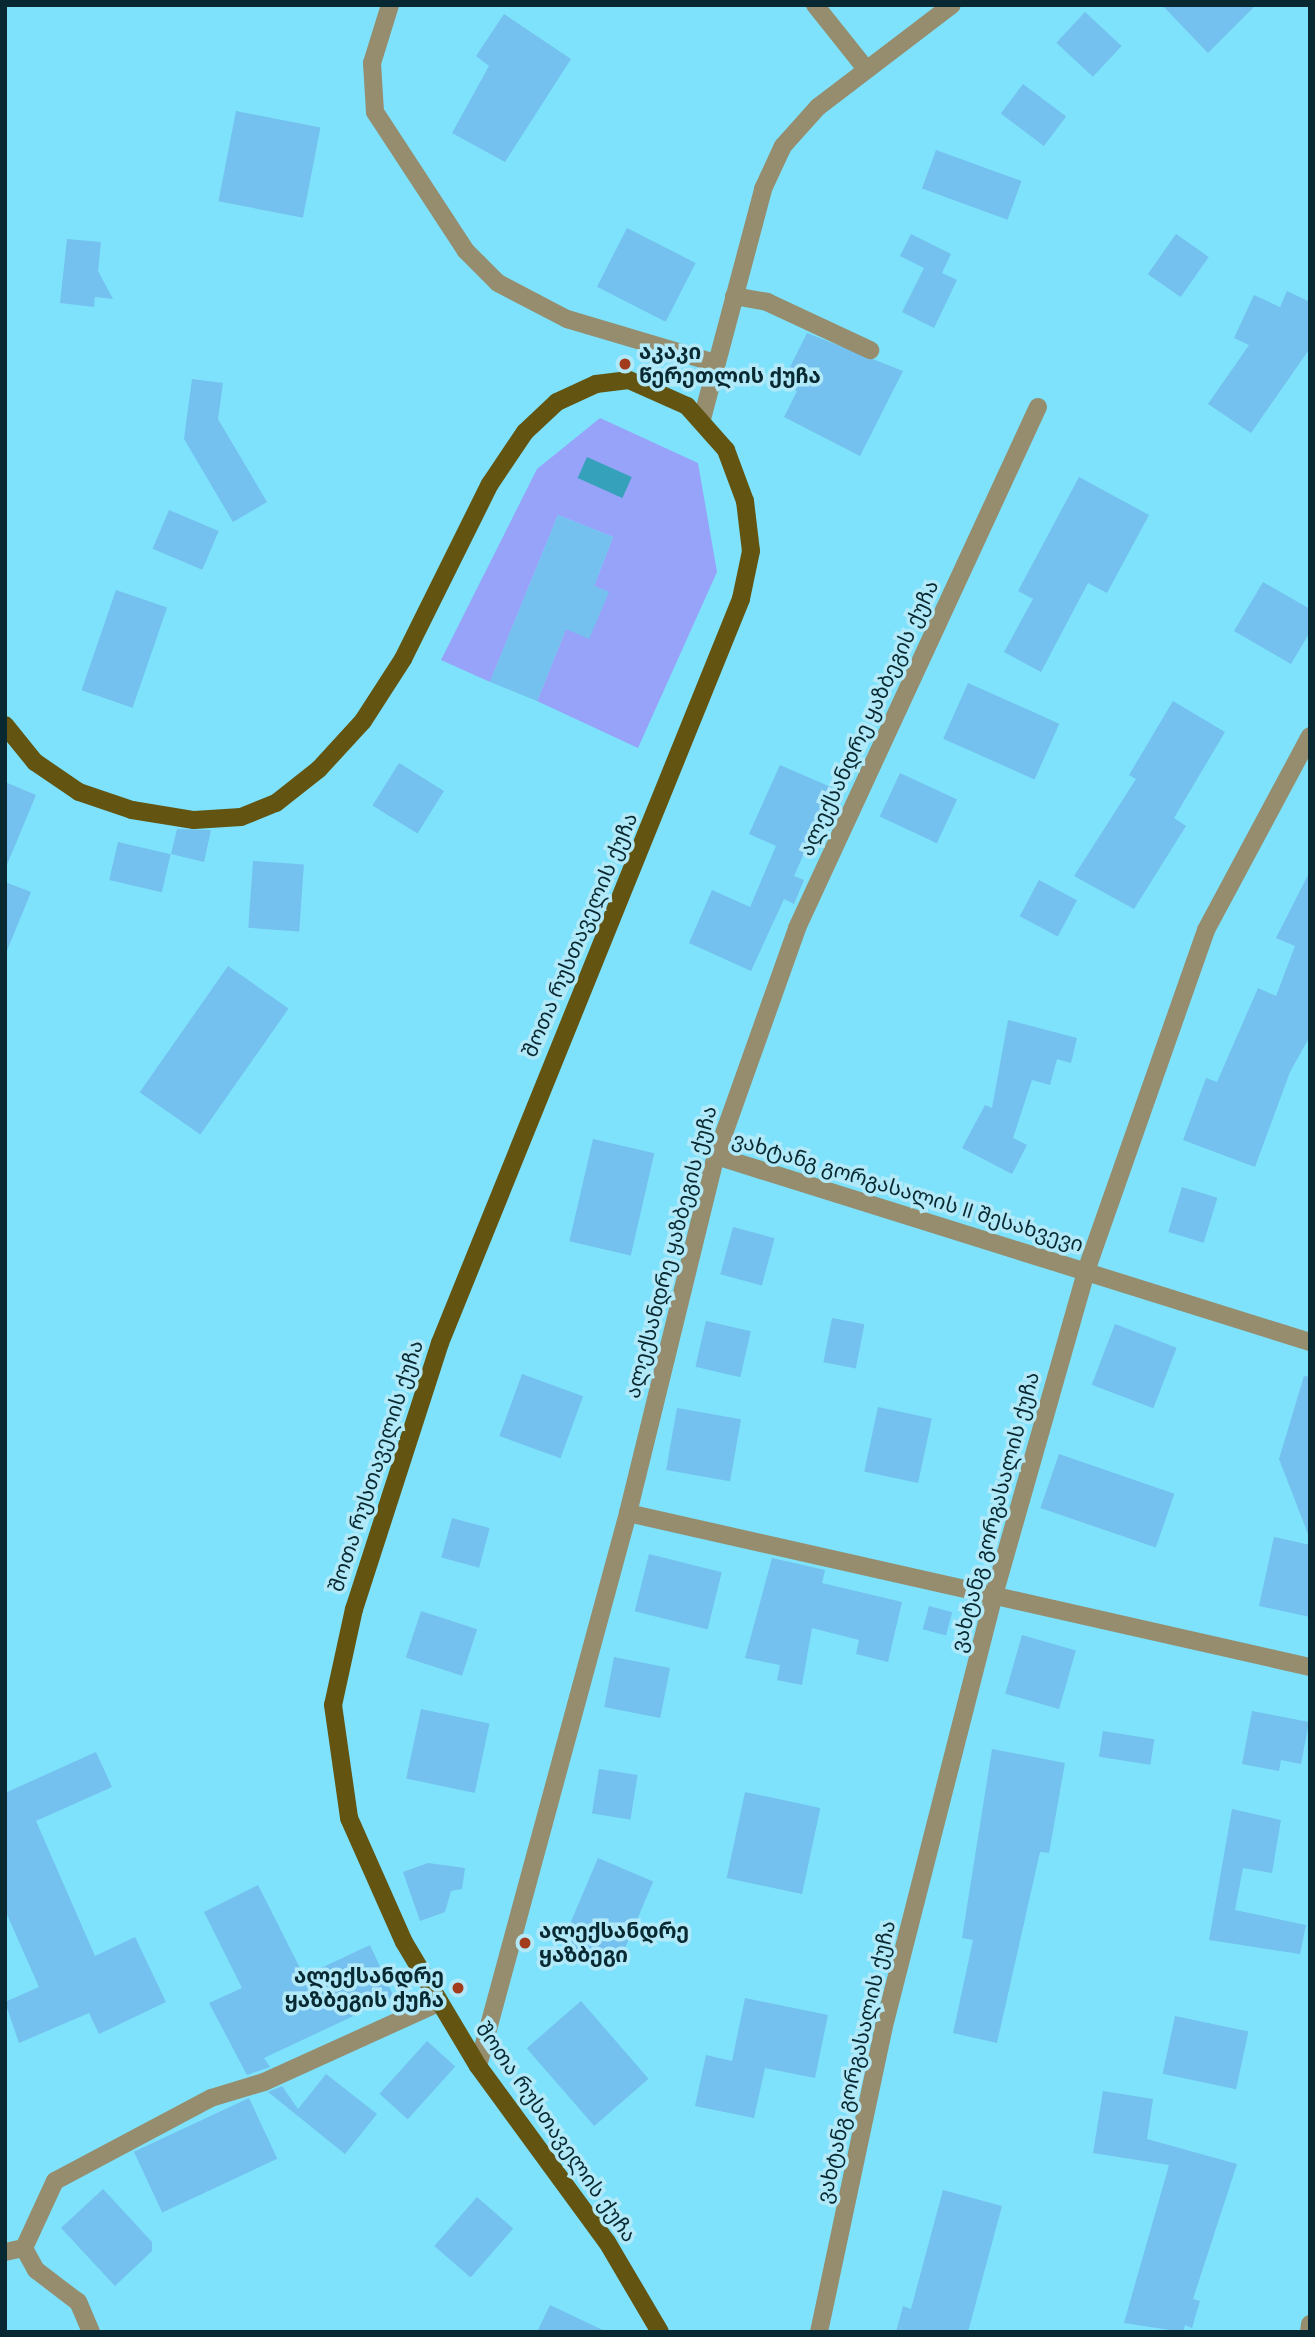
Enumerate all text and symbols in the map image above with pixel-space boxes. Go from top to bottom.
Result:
place label: აკაკი წერეთლის ქუჩა [639,339,821,389]
marker: აკაკი წერეთლის ქუჩა [617,356,633,372]
street label: ალექსანდრე ყაზბეგის ქუჩა [794,576,944,860]
street label: შოთა რუსთაველის ქუჩა [517,809,643,1061]
street label: ალექსანდრე ყაზბეგის ქუჩა [620,1103,722,1401]
street label: ვახტანგ გორგასალის II შესახვევი [729,1126,1087,1258]
street label: შოთა რუსთაველის ქუჩა [323,1337,429,1595]
street label: ვახტანგ გორგასალის ქუჩა [945,1369,1045,1655]
place label: ალექსანდრე ყაზბეგი [539,1918,689,1968]
street label: ვახტანგ გორგასალის ქუჩა [811,1918,901,2206]
marker: ალექსანდრე ყაზბეგი [517,1935,533,1951]
place label: ალექსანდრე ყაზბეგის ქუჩა [285,1963,444,2013]
marker: ალექსანდრე ყაზბეგის ქუჩა [450,1980,466,1996]
street label: შოთა რუსთაველის ქუჩა [470,2017,642,2247]

